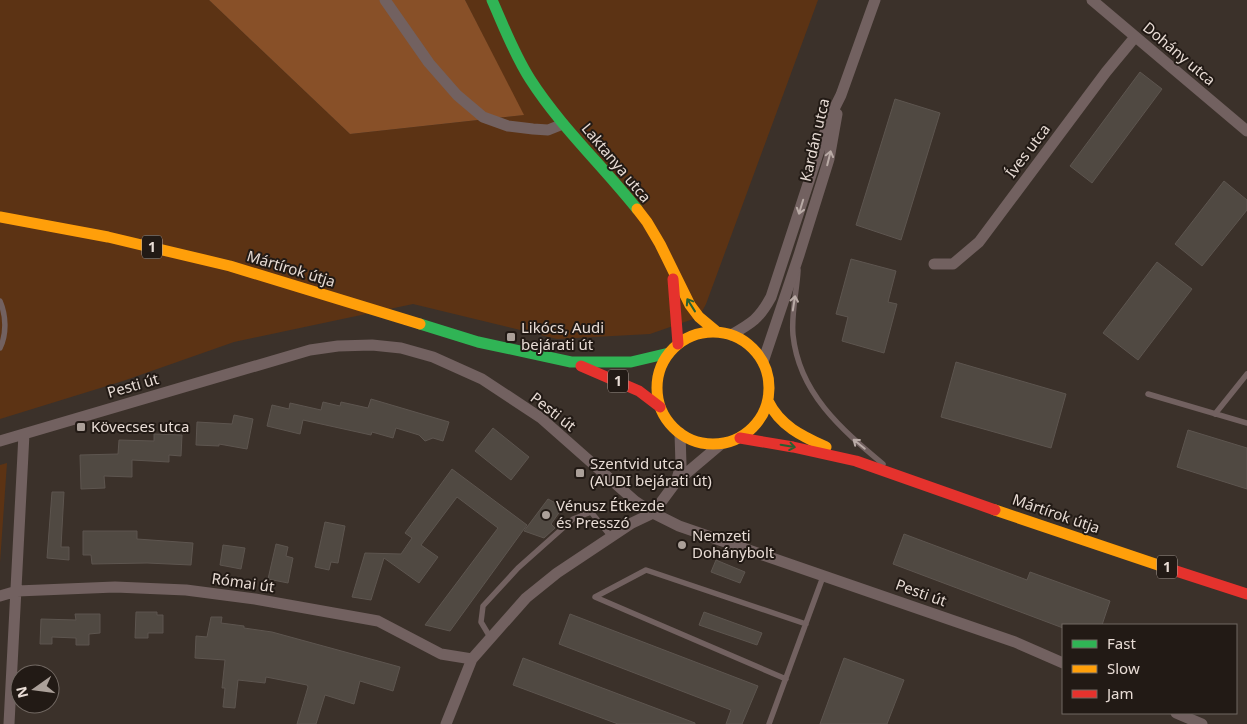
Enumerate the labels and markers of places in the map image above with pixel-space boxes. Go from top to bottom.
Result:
place label: Likócs, Audi bejárati út [521,317,604,354]
marker: Likócs, Audi bejárati út [505,331,517,343]
place label: Kövecses utca [91,416,189,436]
marker: Kövecses utca [75,421,87,433]
place label: Szentvid utca (AUDI bejárati út) [590,453,712,490]
marker: Szentvid utca (AUDI bejárati út) [574,467,586,479]
place label: Vénusz Étkezde és Presszó [556,495,665,532]
marker: Vénusz Étkezde és Presszó [540,509,552,521]
place label: Nemzeti Dohánybolt [692,525,775,562]
marker: Nemzeti Dohánybolt [676,539,688,551]

